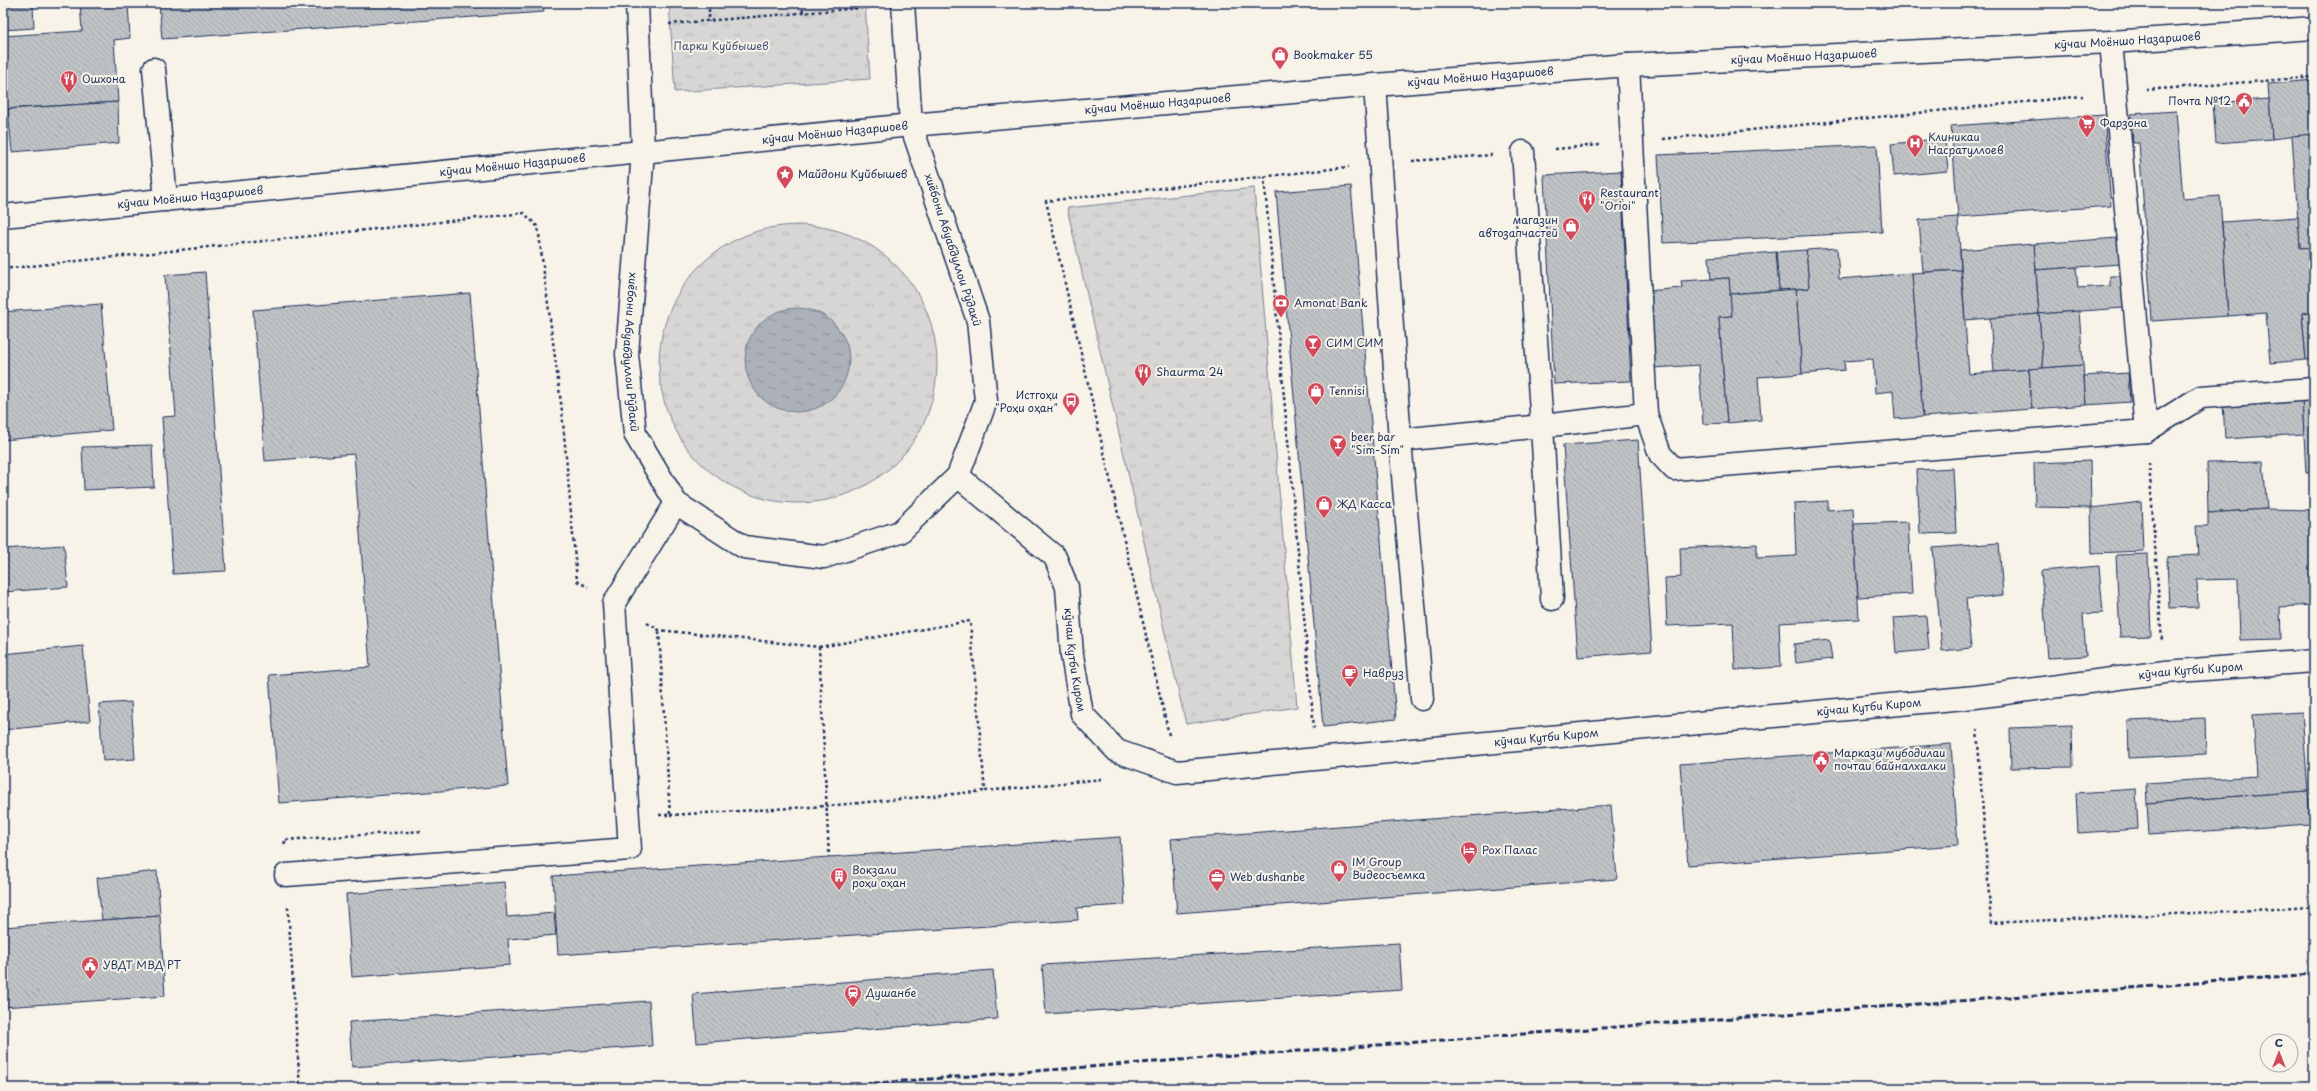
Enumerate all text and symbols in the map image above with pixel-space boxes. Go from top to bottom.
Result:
street label: кӯчаи Моёншо Назаршоев [2054,27,2201,53]
park label: Парки Куйбышев [673,37,769,54]
street label: кӯчаи Моёншо Назаршоев [1730,44,1878,68]
shop icon: Bookmaker 55 [1270,45,1290,70]
place label: Bookmaker 55 [1293,46,1373,63]
street label: кӯчаи Моёншо Назаршоев [1407,62,1555,90]
restaurant icon: Ошхона [59,69,79,94]
place label: Ошхона [82,70,126,87]
street label: кӯчаи Моёншо Назаршоев [1084,88,1232,118]
public building icon: Почта №12 [2234,91,2254,116]
place label: Почта №12 [2168,92,2231,109]
supermarket icon: Фарзона [2077,113,2097,138]
place label: Фарзона [2100,114,2148,131]
street label: кӯчаи Моёншо Назаршоев [761,116,909,148]
place label: Клиникаи Насратуллоев [1928,128,2004,158]
hospital icon: Клиникаи Насратуллоев [1905,133,1925,158]
street label: кӯчаи Моёншо Назаршоев [439,149,587,180]
place icon: Майдони Куйбышев [775,164,795,189]
place label: Майдони Куйбышев [798,165,907,182]
street label: хиёбони Абуабдуллои Рӯдакӣ [921,171,986,328]
street label: кӯчаи Моёншо Назаршоев [116,181,264,213]
place label: Restaurant "Orioi" [1600,184,1659,214]
restaurant icon: Restaurant "Orioi" [1577,189,1597,214]
place label: магазин автозапчастей [1479,211,1558,241]
shop icon: магазин автозапчастей [1561,216,1581,241]
street label: хиёбони Абуабдуллои Рӯдакӣ [619,272,644,433]
bank icon: Amonat Bank [1271,293,1291,318]
place label: Amonat Bank [1294,294,1368,311]
bar icon: СИМ СИМ [1303,333,1323,358]
place label: СИМ СИМ [1326,334,1384,351]
restaurant icon: Shaurma 24 [1133,362,1153,387]
place label: Shaurma 24 [1156,363,1224,380]
shop icon: Tennisi [1306,381,1326,406]
place label: Tennisi [1329,382,1365,399]
place label: Истгоҳи "Роҳи оҳан" [995,386,1058,416]
bus stop icon: Истгоҳи "Роҳи оҳан" [1061,391,1081,416]
place label: beer bar "Sim-Sim" [1351,428,1404,458]
bar icon: beer bar "Sim-Sim" [1328,433,1348,458]
shop icon: ЖД Касса [1314,494,1334,519]
place label: ЖД Касса [1336,495,1392,512]
street label: кӯчаи Кутби Киром [1061,607,1091,713]
street label: кӯчаи Кутби Киром [2137,657,2244,683]
cafe icon: Навруз [1340,663,1360,688]
place label: Навруз [1363,664,1404,681]
street label: кӯчаи Кутби Киром [1816,693,1922,720]
street label: кӯчаи Кутби Киром [1493,723,1599,750]
place label: Маркази мубодилаи почтаи байналхалки [1834,744,1946,774]
public building icon: Маркази мубодилаи почтаи байналхалки [1811,749,1831,774]
hotel icon: Рох Палас [1459,840,1479,865]
place label: Рох Палас [1482,841,1537,858]
place label: IM Group Видеосъемка [1352,853,1426,883]
shop icon: IM Group Видеосъемка [1329,858,1349,883]
place label: Вокзали роҳи оҳан [852,861,906,891]
building icon: Вокзали роҳи оҳан [829,866,849,891]
office icon: Web dushanbe [1207,867,1227,892]
place label: Web dushanbe [1230,868,1305,885]
public building icon: УВДТ МВД РТ [80,955,100,980]
place label: УВДТ МВД РТ [103,956,182,973]
station icon: Душанбе [843,983,863,1008]
place label: Душанбе [865,984,916,1001]
north arrow [2259,1033,2299,1073]
text: С [2275,1034,2283,1051]

